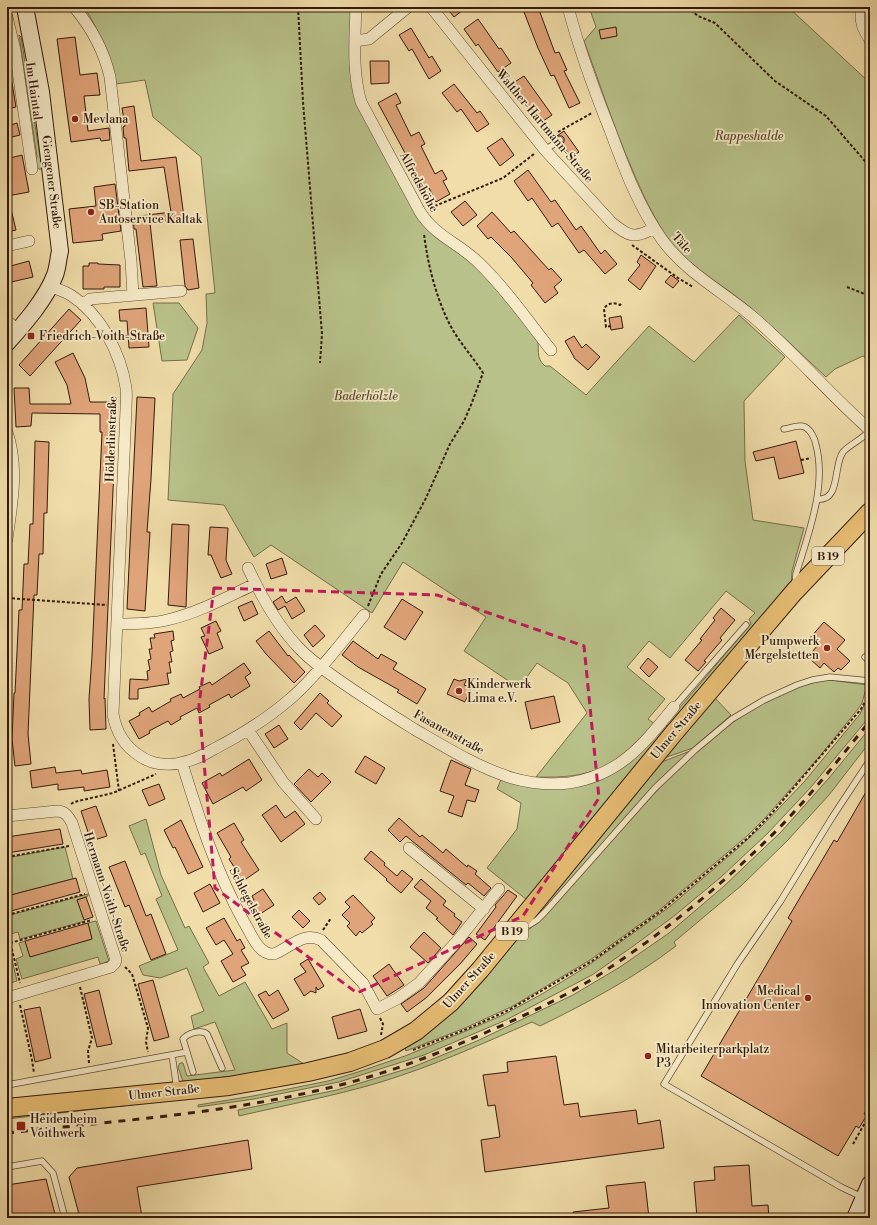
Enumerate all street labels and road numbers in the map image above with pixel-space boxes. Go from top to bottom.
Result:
street label: Im Haintal [22,61,45,121]
street label: Walther-Hartmann-Straße [492,66,596,186]
street label: Giengener Straße [38,134,65,230]
street label: Alfredshöhe [395,149,441,215]
street label: Täle [668,230,695,257]
street label: Hölderlinstraße [103,396,120,482]
road number: B 19 [812,547,844,565]
street label: Ulmer Straße [648,698,705,763]
street label: Fasanenstraße [411,707,487,758]
street label: Hermann-Voith-Straße [80,830,133,954]
street label: Schlegelstraße [225,865,276,942]
road number: B 19 [496,922,528,940]
street label: Ulmer Straße [440,949,499,1012]
street label: Ulmer Straße [128,1081,201,1104]

